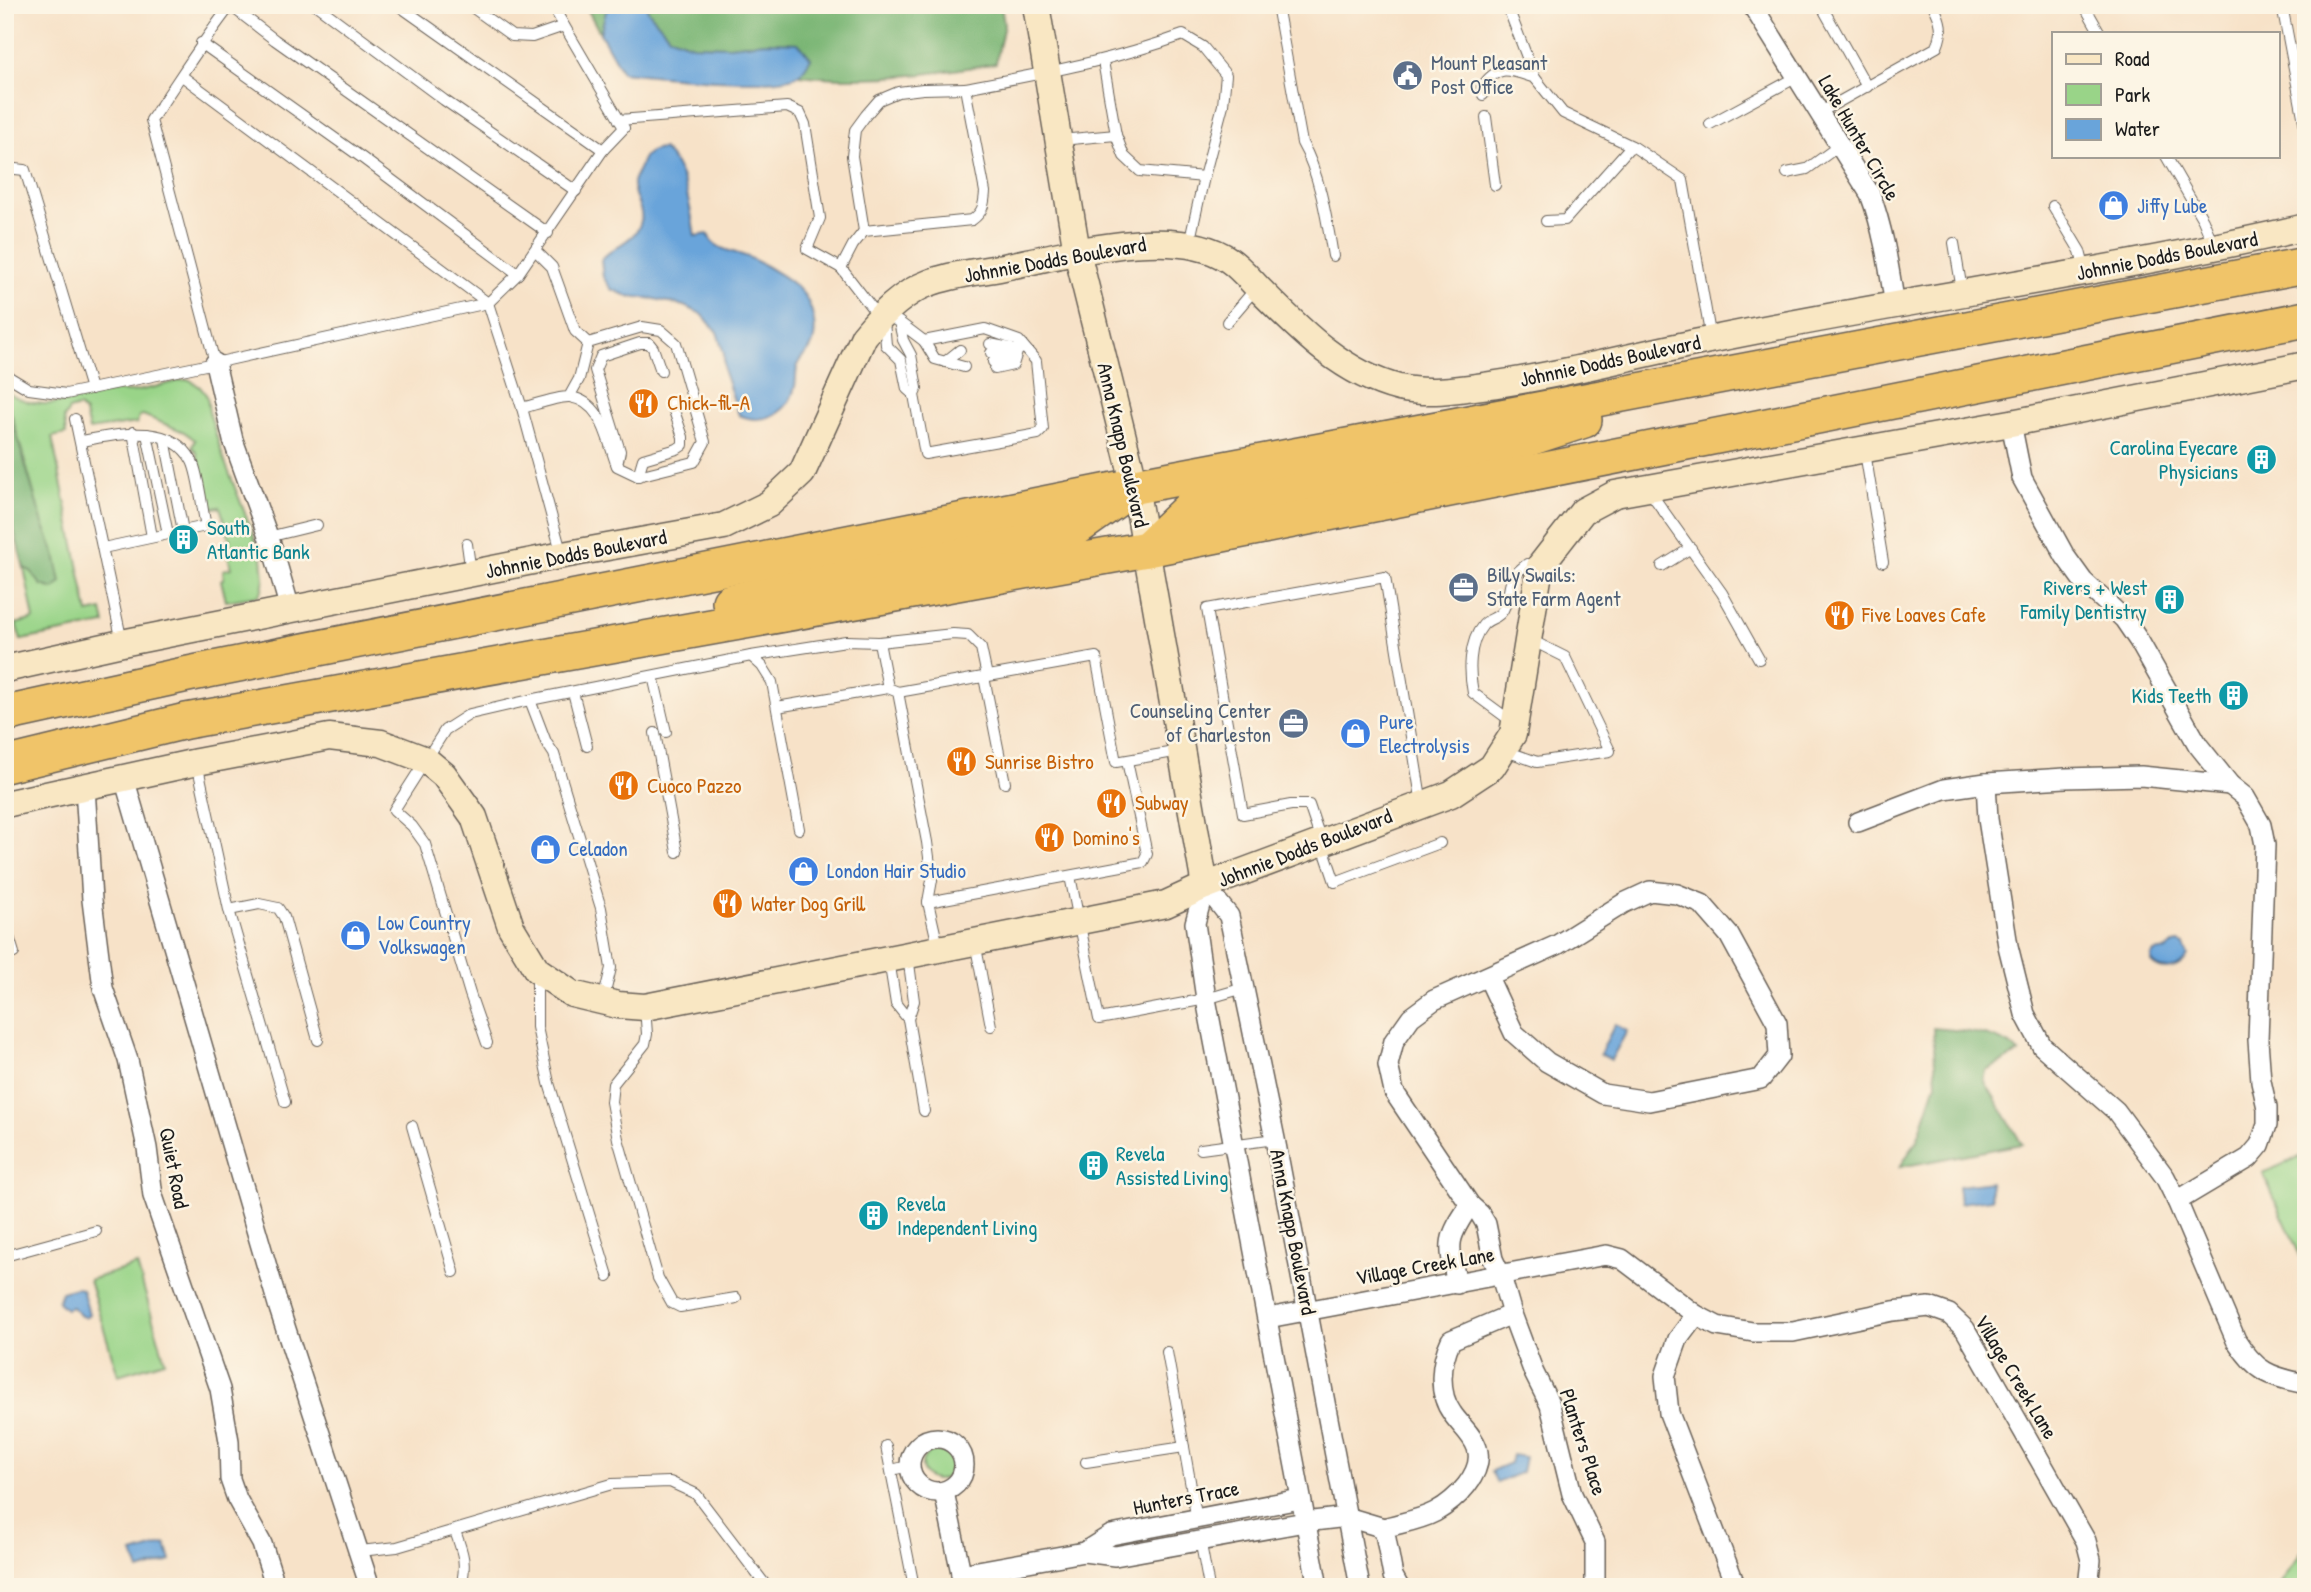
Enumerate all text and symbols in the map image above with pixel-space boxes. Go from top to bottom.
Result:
legend [2052,32,2280,158]
text: Road [2115,44,2149,73]
place label: Mount Pleasant Post Office [1431,48,1548,101]
public building icon: Mount Pleasant Post Office [1391,58,1425,92]
street label: Lake Hunter Circle [1812,70,1907,206]
text: Park [2115,80,2150,109]
text: Water [2115,114,2160,143]
shop icon: Jiffy Lube [2097,189,2131,223]
place label: Jiffy Lube [2137,191,2207,220]
street label: Johnnie Dodds Boulevard [2074,224,2260,287]
street label: Johnnie Dodds Boulevard [962,229,1148,290]
street label: Johnnie Dodds Boulevard [1517,327,1703,394]
street label: Anna Knapp Boulevard [1090,360,1157,530]
restaurant icon: Chick-fil-A [627,386,661,420]
place label: Chick-fil-A [667,388,750,417]
place label: Carolina Eyecare Physicians [2110,433,2238,486]
building icon: Carolina Eyecare Physicians [2244,443,2278,477]
place label: South Atlantic Bank [207,513,310,566]
street label: Johnnie Dodds Boulevard [483,522,669,585]
building icon: South Atlantic Bank [167,523,201,557]
place label: Billy Swails: State Farm Agent [1487,560,1621,613]
office icon: Billy Swails: State Farm Agent [1447,570,1481,604]
place label: Rivers + West Family Dentistry [2020,573,2148,626]
building icon: Rivers + West Family Dentistry [2153,583,2187,617]
restaurant icon: Five Loaves Cafe [1822,598,1856,632]
place label: Five Loaves Cafe [1861,600,1986,629]
building icon: Kids Teeth [2217,679,2251,713]
place label: Kids Teeth [2132,681,2211,710]
place label: Counseling Center of Charleston [1130,696,1271,749]
office icon: Counseling Center of Charleston [1277,706,1311,740]
place label: Pure Electrolysis [1379,707,1470,760]
shop icon: Pure Electrolysis [1339,717,1373,751]
restaurant icon: Sunrise Bistro [945,745,979,779]
place label: Sunrise Bistro [985,747,1094,776]
restaurant icon: Cuoco Pazzo [607,769,641,803]
place label: Cuoco Pazzo [647,771,742,800]
restaurant icon: Subway [1095,786,1129,820]
place label: Subway [1135,788,1189,817]
street label: Johnnie Dodds Boulevard [1214,801,1396,894]
restaurant icon: Domino's [1033,821,1067,855]
place label: Domino's [1073,823,1140,852]
shop icon: Celadon [528,832,562,866]
place label: Celadon [568,834,628,863]
shop icon: London Hair Studio [787,854,821,888]
place label: London Hair Studio [827,856,966,885]
restaurant icon: Water Dog Grill [711,887,745,921]
place label: Water Dog Grill [751,889,866,918]
place label: Low Country Volkswagen [378,908,471,961]
shop icon: Low Country Volkswagen [338,918,372,952]
street label: Quiet Road [152,1125,197,1211]
place label: Revela Assisted Living [1116,1139,1228,1192]
street label: Anna Knapp Boulevard [1263,1147,1324,1317]
building icon: Revela Assisted Living [1076,1149,1110,1183]
place label: Revela Independent Living [897,1189,1037,1242]
building icon: Revela Independent Living [857,1199,891,1233]
street label: Village Creek Lane [1353,1239,1496,1292]
street label: Village Creek Lane [1968,1309,2065,1444]
street label: Planters Place [1553,1385,1614,1499]
street label: Hunters Trace [1131,1473,1241,1522]

